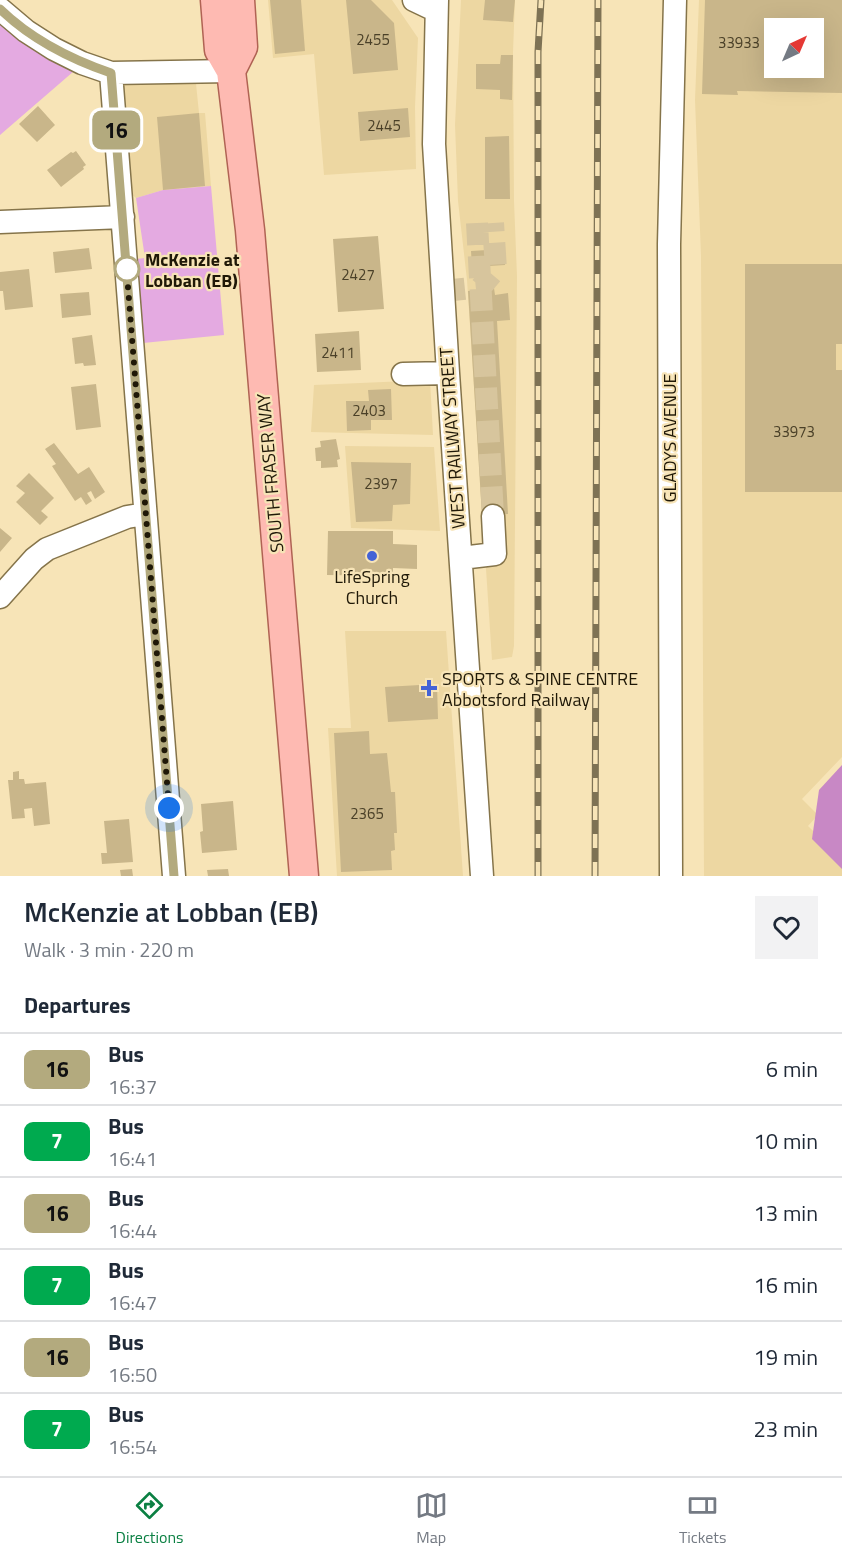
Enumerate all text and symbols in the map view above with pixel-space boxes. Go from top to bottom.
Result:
north arrow [764,18,824,78]
map controls [764,18,824,78]
house number: 2455 [356,28,390,51]
house number: 33933 [718,31,760,54]
line badge: 16 [89,110,143,150]
text: 16 [104,114,128,146]
house number: 2445 [367,114,401,137]
place label: McKenzie at Lobban (EB) [145,246,240,294]
marker: McKenzie at Lobban (EB) [114,256,140,282]
house number: 2427 [341,263,375,286]
house number: 2411 [321,341,355,364]
street label: WEST RAILWAY STREET [432,346,472,530]
street label: GLADYS AVENUE [656,373,683,502]
street label: SOUTH FRASER WAY [250,392,290,554]
house number: 2403 [352,399,386,422]
house number: 33973 [773,420,815,443]
house number: 2397 [364,472,398,495]
marker: LifeSpring Church [365,549,379,563]
place label: LifeSpring Church [334,563,410,611]
place label: SPORTS & SPINE CENTRE Abbotsford Railway [442,665,638,713]
marker: SPORTS & SPINE CENTRE Abbotsford Railway [420,679,438,697]
your location [154,793,184,823]
house number: 2365 [350,802,384,825]
text: McKenzie at Lobban (EB) [24,890,318,933]
button: heart [755,896,818,959]
text: Walk · 3 min · 220 m [24,934,194,965]
text: Departures [24,988,131,1022]
text: Bus [108,1037,144,1071]
text: 6 min [766,1052,818,1086]
text: 16 [45,1053,69,1085]
text: 16:37 [108,1071,157,1102]
text: Bus [108,1109,144,1143]
text: 10 min [753,1124,818,1158]
text: 7 [51,1125,63,1157]
text: 16:41 [108,1143,157,1174]
text: Bus [108,1181,144,1215]
text: 13 min [753,1196,818,1230]
text: 16 [45,1197,69,1229]
text: 16:44 [108,1215,157,1246]
text: Bus [108,1253,144,1287]
text: 16 min [753,1268,818,1302]
text: 7 [51,1269,63,1301]
text: 16:47 [108,1287,157,1318]
text: Bus [108,1325,144,1359]
text: 19 min [753,1340,818,1374]
text: 16 [45,1341,69,1373]
text: 16:50 [108,1359,157,1390]
text: Bus [108,1397,144,1431]
text: 23 min [753,1412,818,1446]
text: 7 [51,1413,63,1445]
text: 16:54 [108,1431,157,1462]
tab: Directions [116,1489,183,1549]
tab: Map [415,1489,448,1549]
tab: Tickets [679,1489,726,1549]

